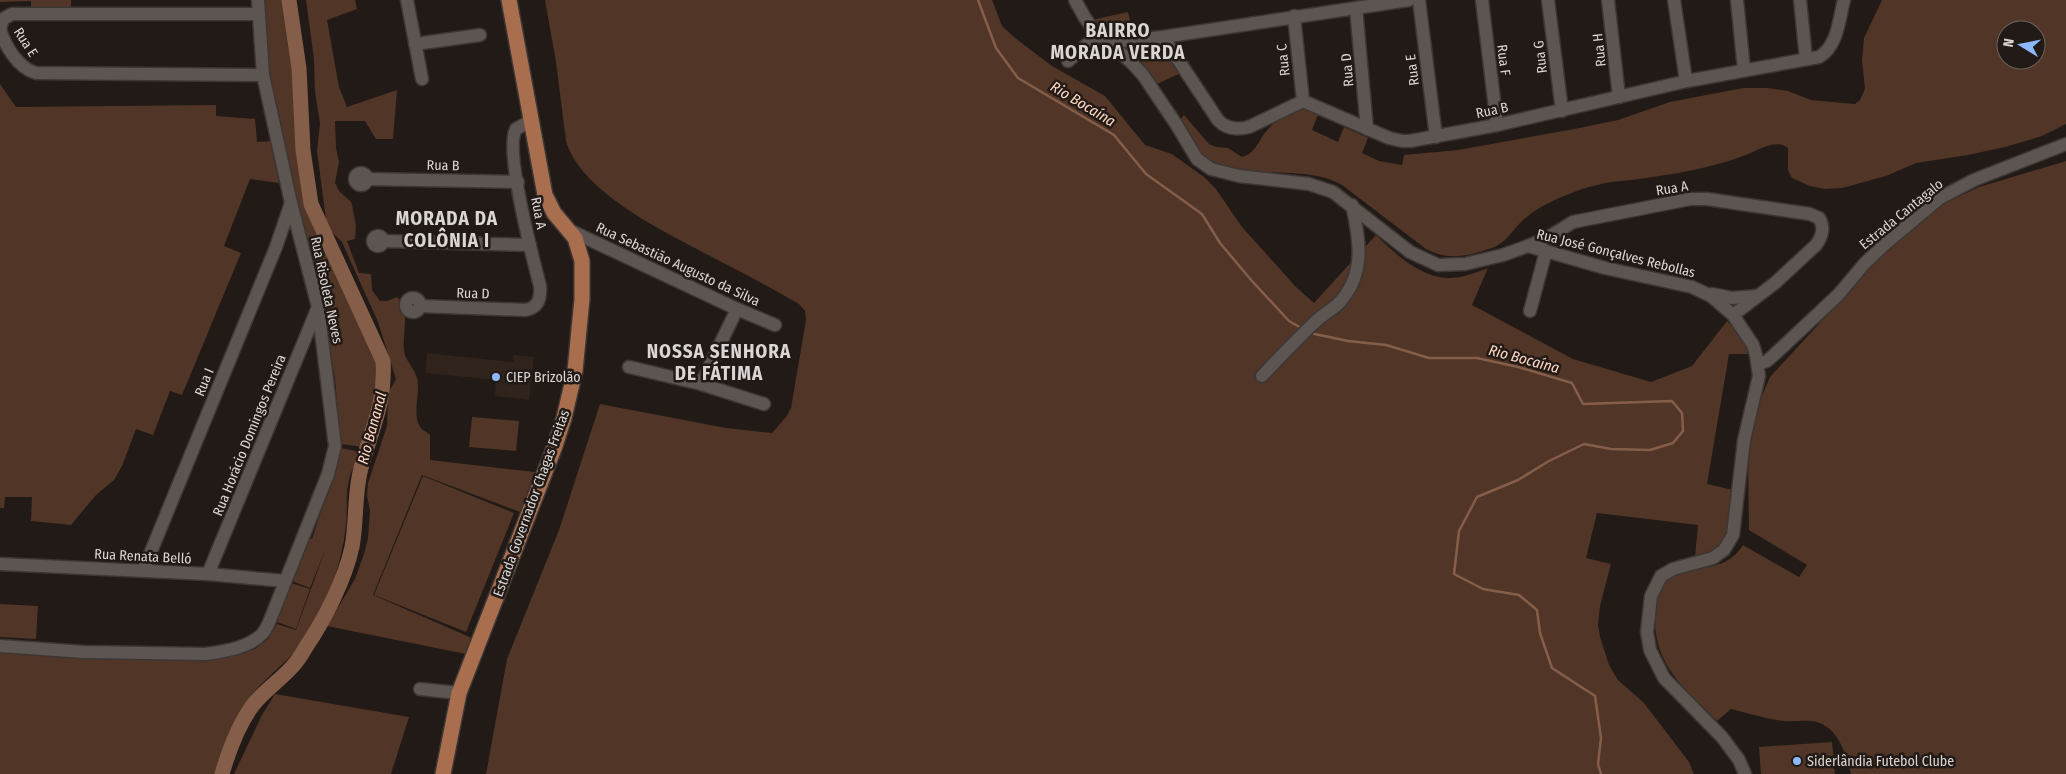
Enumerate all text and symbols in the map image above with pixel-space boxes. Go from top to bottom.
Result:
district label: BAIRRO MORADA VERDA [1051,19,1185,64]
north arrow [1996,20,2046,70]
street label: Rua E [10,24,42,61]
street label: Rua H [1589,32,1610,68]
text: N [2000,37,2018,48]
street label: Rua G [1530,39,1551,74]
street label: Rua C [1273,43,1294,77]
street label: Rua F [1493,44,1514,77]
street label: Rua D [1338,53,1357,87]
street label: Rua E [1402,53,1423,87]
water label: Rio Bocaína [1047,78,1119,131]
street label: Rua B [1474,99,1510,122]
street label: Rua B [426,157,460,174]
street label: Estrada Cantagalo [1856,176,1946,253]
street label: Rua A [1655,177,1690,199]
street label: Rua A [527,196,550,231]
district label: MORADA DA COLÔNIA I [396,207,498,252]
street label: Rua Sebastião Augusto da Silva [593,219,762,310]
street label: Rua José Gonçalves Rebollas [1535,226,1697,281]
street label: Rua Risoleta Neves [307,235,346,345]
street label: Rua D [456,284,490,303]
district label: NOSSA SENHORA DE FÁTIMA [647,340,791,385]
water label: Rio Bocaína [1487,341,1562,377]
street label: Rua Horácio Domingos Pereira [209,352,290,518]
street label: Rua I [191,366,218,399]
place label: CIEP Brizolão [506,369,581,386]
marker: CIEP Brizolão [490,371,502,383]
water label: Rio Bananal [354,390,390,466]
street label: Estrada Governador Chagas Freitas [490,407,573,599]
street label: Rua Renata Belló [94,545,192,568]
place label: Siderlândia Futebol Clube [1807,753,1954,770]
marker: Siderlândia Futebol Clube [1791,755,1803,767]

